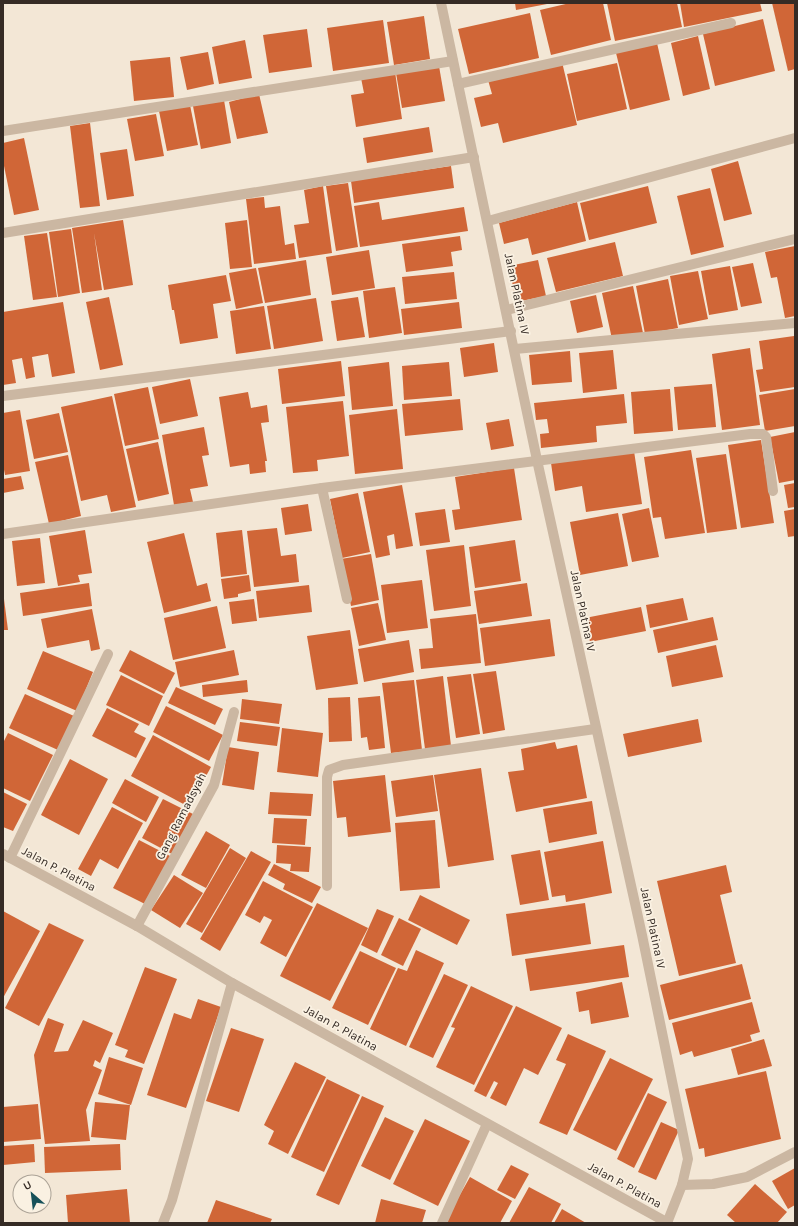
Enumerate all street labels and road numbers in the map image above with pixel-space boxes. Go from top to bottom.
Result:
street label: Jalan Platina IV [502,252,533,336]
street label: Jalan Platina IV [568,569,599,653]
street label: Gang Ramadsyah [153,770,209,862]
street label: Jalan P. Platina [20,844,98,894]
street label: Jalan Platina IV [638,886,669,970]
street label: Jalan P. Platina [302,1002,380,1054]
street label: Jalan P. Platina [586,1159,664,1211]

